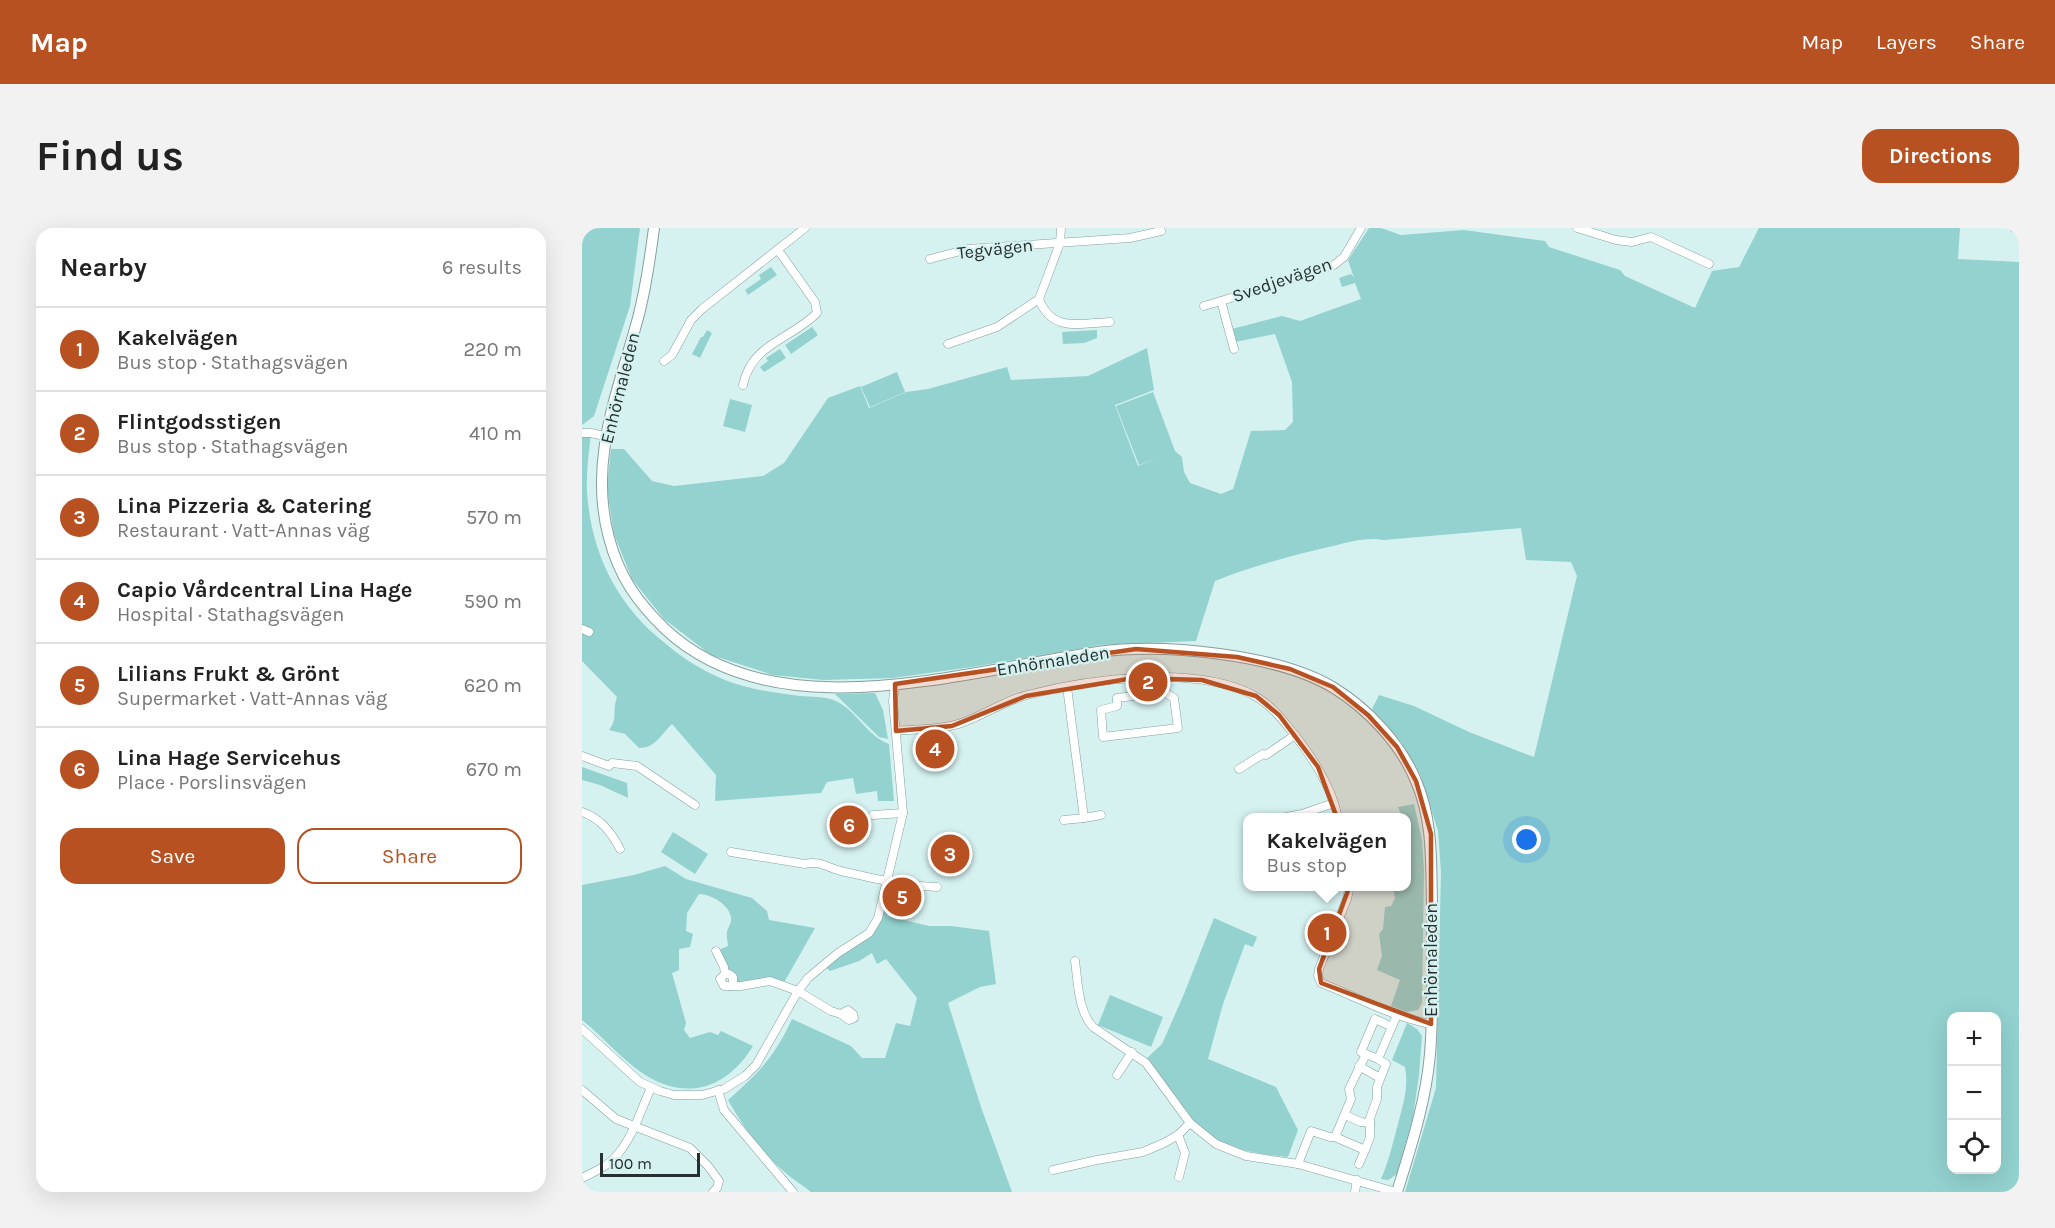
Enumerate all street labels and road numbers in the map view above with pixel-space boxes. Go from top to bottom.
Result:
street label: Tegvägen [956,234,1034,264]
street label: Svedjevägen [1229,253,1335,307]
street label: Enhörnaleden [596,330,644,446]
street label: Enhörnaleden [995,641,1111,681]
street label: Enhörnaleden [1420,903,1442,1017]

